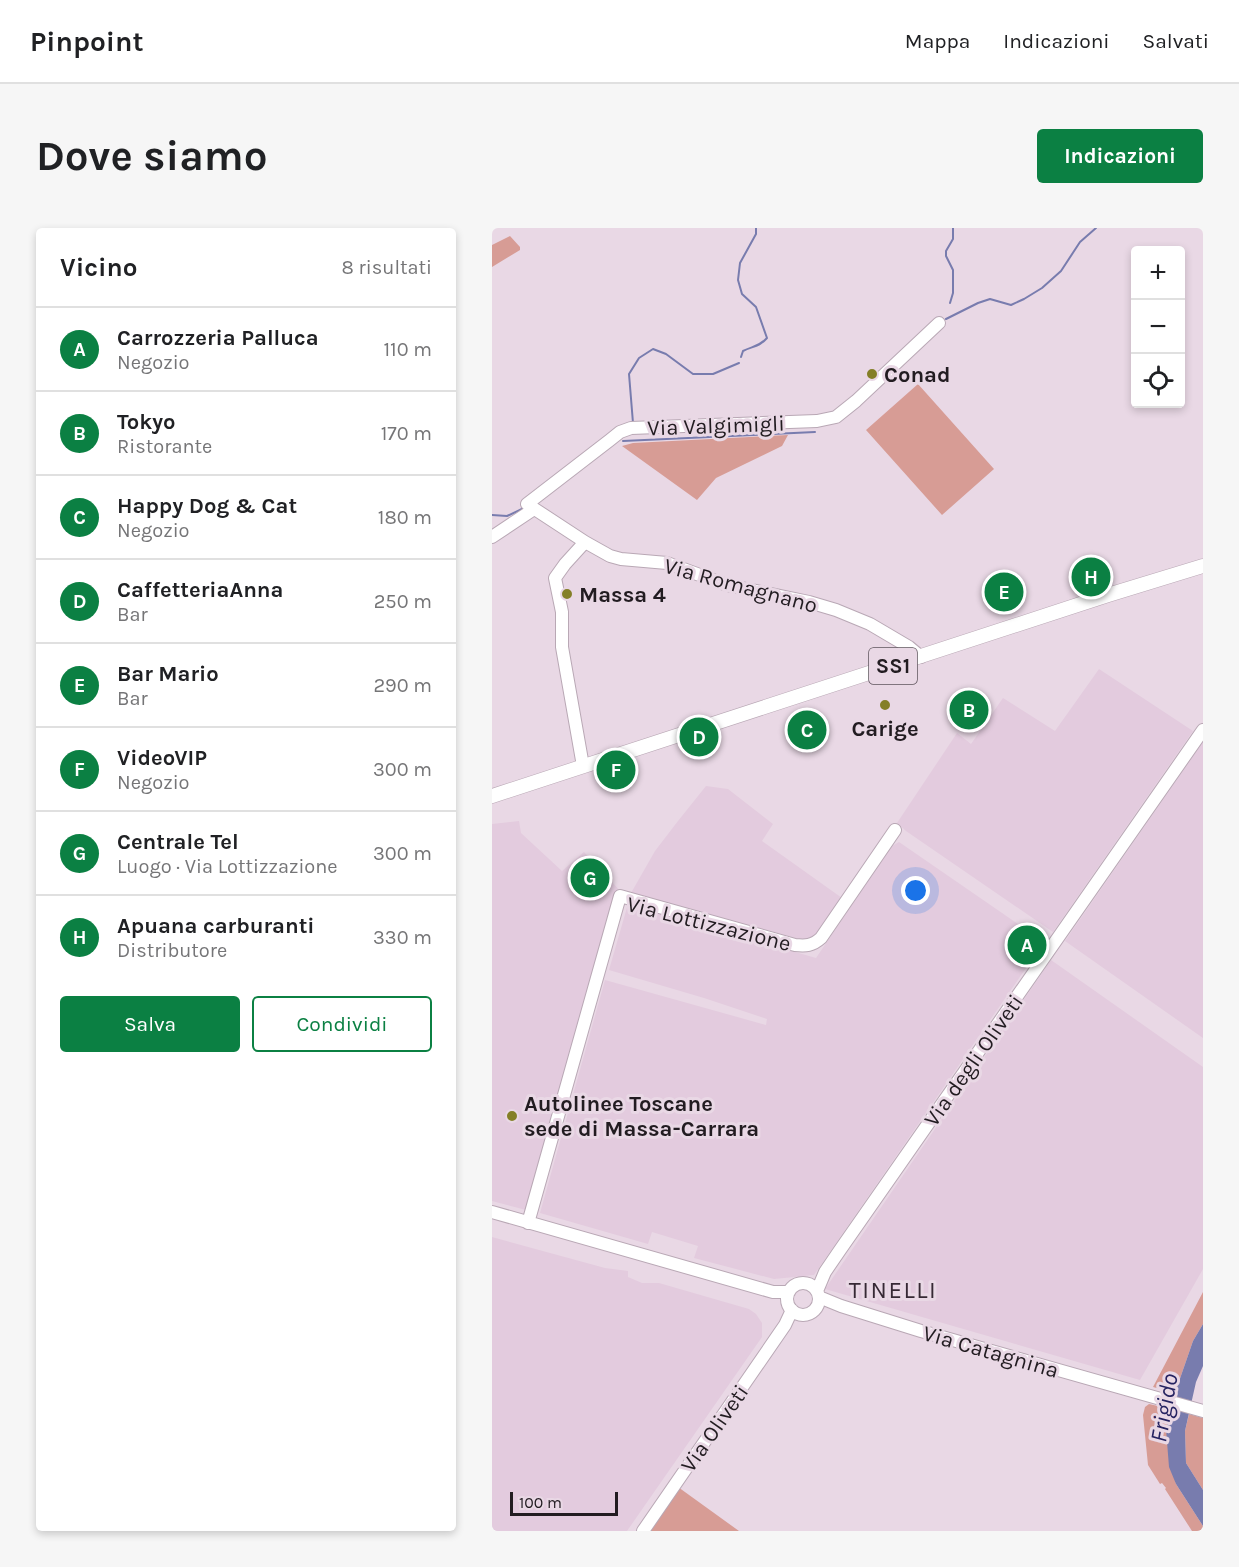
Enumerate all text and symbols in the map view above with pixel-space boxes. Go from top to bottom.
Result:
text: Pinpoint [30,25,143,58]
text: Mappa [905,29,970,53]
text: Indicazioni [1003,29,1110,53]
text: Salvati [1143,29,1209,53]
button: Indicazioni [1037,129,1203,183]
text: Dove siamo [36,131,267,181]
map controls [1131,246,1185,408]
button: + [1131,246,1185,300]
text: Vicino [60,252,137,283]
text: 8 risultati [342,256,432,279]
button: − [1131,300,1185,354]
text: Carrozzeria Palluca [117,325,319,351]
text: A [73,338,86,361]
text: 110 m [383,338,432,361]
text: Negozio [117,351,190,374]
button: locate [1131,354,1185,408]
place label: Conad [884,362,950,388]
marker: Conad [865,367,879,381]
text: Tokyo [117,409,176,435]
street label: Via Valgimigli [647,411,785,441]
text: B [73,422,86,445]
text: 170 m [381,422,432,445]
text: Ristorante [117,435,212,458]
text: Happy Dog & Cat [117,493,297,519]
text: C [73,506,86,529]
text: 180 m [378,506,432,529]
text: Negozio [117,519,190,542]
street label: Via Romagnano [661,553,820,619]
pin: H [1072,554,1110,600]
pin: E [984,570,1024,614]
text: CaffetteriaAnna [117,577,283,603]
place label: Massa 4 [579,582,666,608]
marker: Massa 4 [560,587,574,601]
text: D [73,590,86,613]
text: 250 m [374,590,432,613]
text: Bar [117,603,148,626]
road number: SS1 [869,648,917,684]
text: Bar Mario [117,661,219,687]
text: E [74,674,85,697]
text: 290 m [373,674,432,697]
text: Bar [117,687,148,710]
pin: B [950,688,988,732]
marker: Carige [878,698,892,712]
pin: C [788,708,826,752]
pin: D [680,714,718,760]
place label: Carige [851,716,919,742]
text: VideoVIP [117,745,207,771]
pin: F [596,748,636,792]
text: F [74,758,85,781]
text: 300 m [373,758,432,781]
text: Negozio [117,771,190,794]
text: Centrale Tel [117,829,239,855]
text: G [73,842,86,865]
text: 300 m [373,842,432,865]
text: Luogo · Via Lottizzazione [117,855,338,878]
pin: G [570,856,610,900]
your location [901,876,930,905]
street label: Via Lottizzazione [624,891,794,957]
text: Apuana carburanti [117,913,315,939]
pin: A [1008,922,1046,968]
text: H [72,926,87,949]
text: 330 m [373,926,432,949]
text: Distributore [117,939,227,962]
street label: Via degli Oliveti [919,990,1029,1132]
button: Salva [60,996,240,1052]
button: Condividi [252,996,432,1052]
place label: Autolinee Toscane sede di Massa-Carrara [524,1091,759,1142]
marker: Autolinee Toscane sede di Massa-Carrara [505,1109,519,1123]
district label: TINELLI [849,1276,937,1304]
street label: Via Catagnina [920,1320,1062,1384]
water label: Frigido [1144,1371,1184,1445]
street label: Via Oliveti [675,1380,754,1477]
scale bar [510,1489,618,1516]
text: 100 m [519,1493,562,1512]

